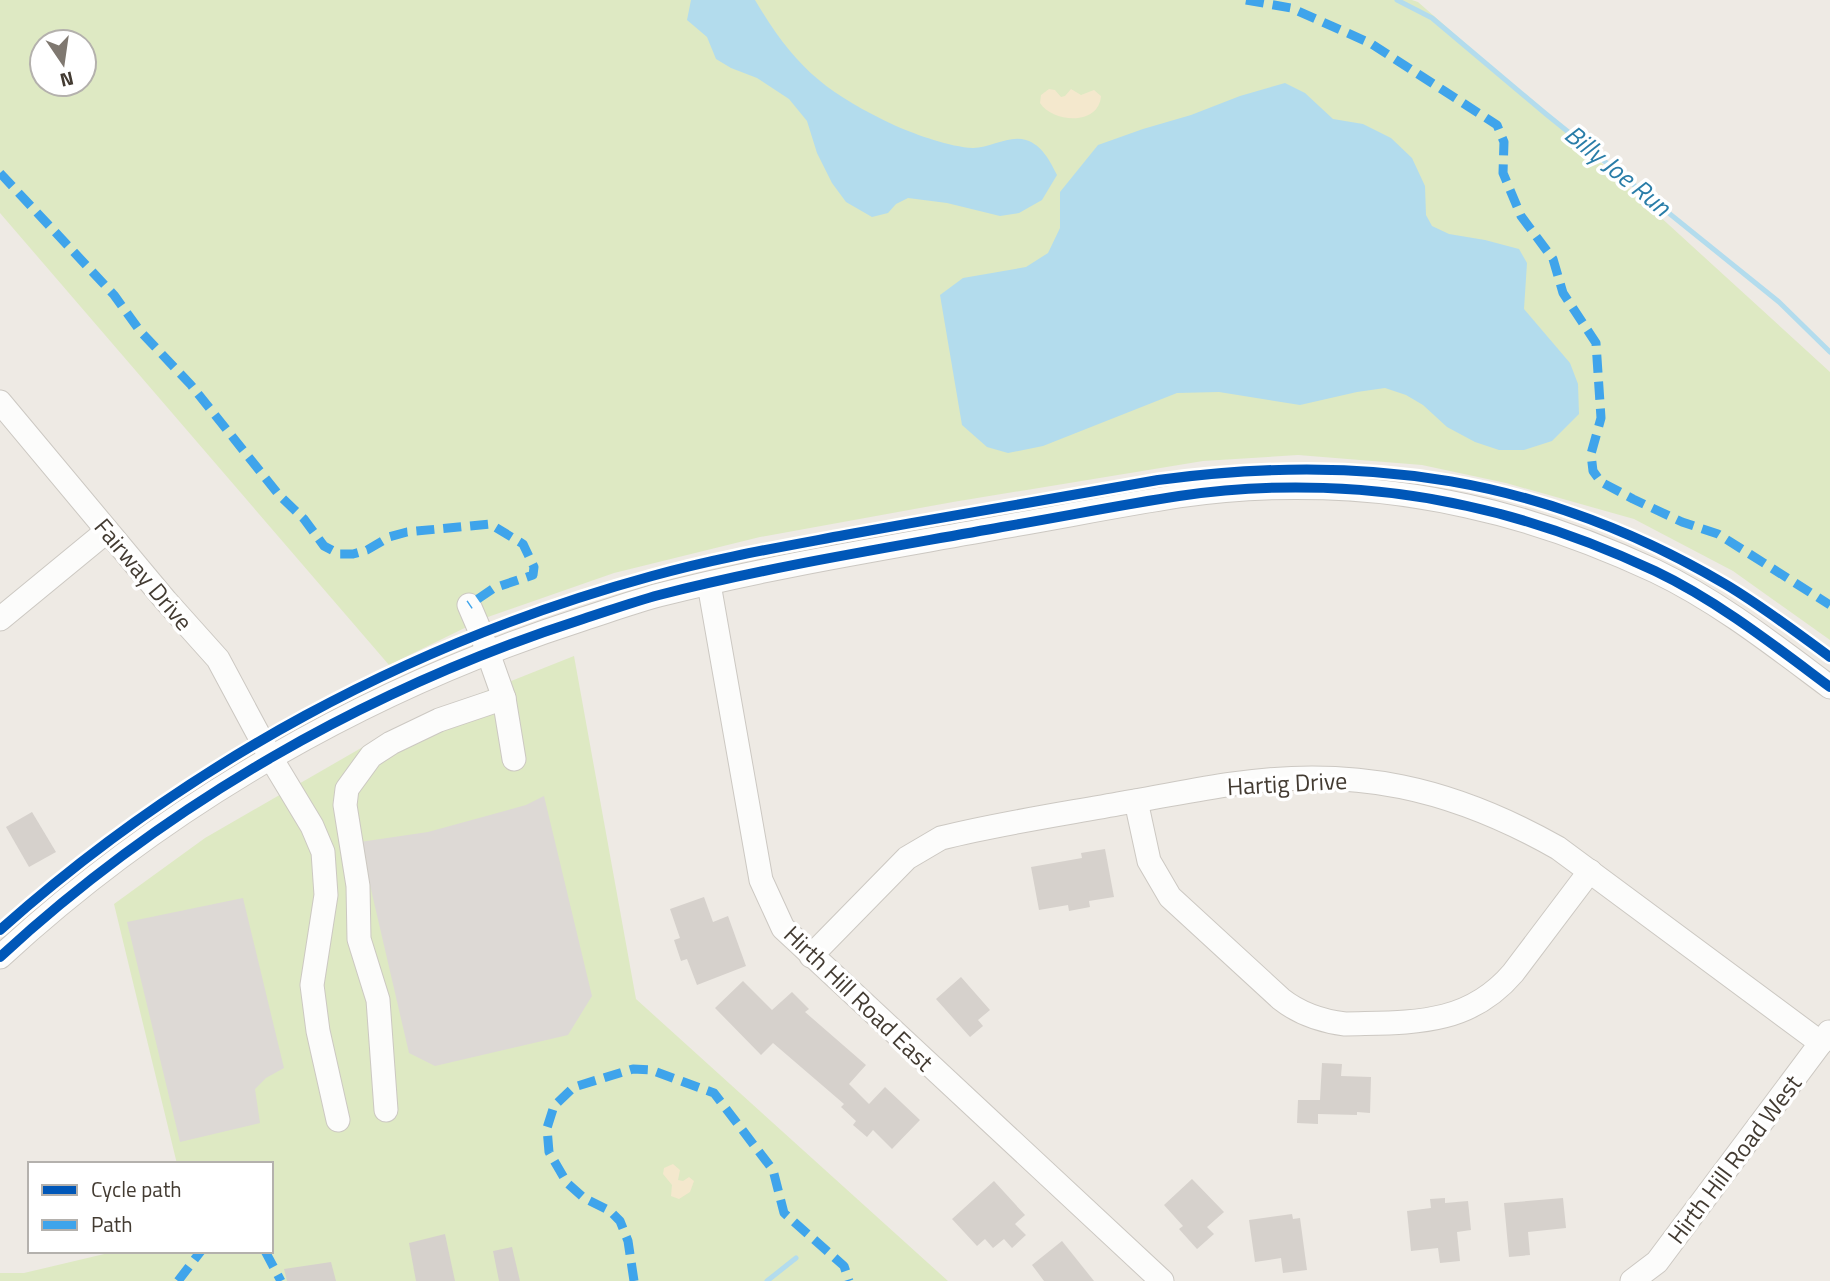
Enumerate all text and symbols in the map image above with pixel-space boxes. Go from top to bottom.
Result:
north arrow [28,28,98,98]
text: N [57,64,77,96]
water label: Billy Joe Run [1556,115,1680,226]
street label: Fairway Drive [86,510,202,638]
street label: Hartig Drive [1226,762,1348,804]
street label: Hirth Hill Road East [776,917,943,1080]
street label: Hirth Hill Road West [1658,1066,1810,1251]
legend [28,1162,273,1253]
text: Cycle path [91,1173,182,1205]
text: Path [91,1208,133,1240]

